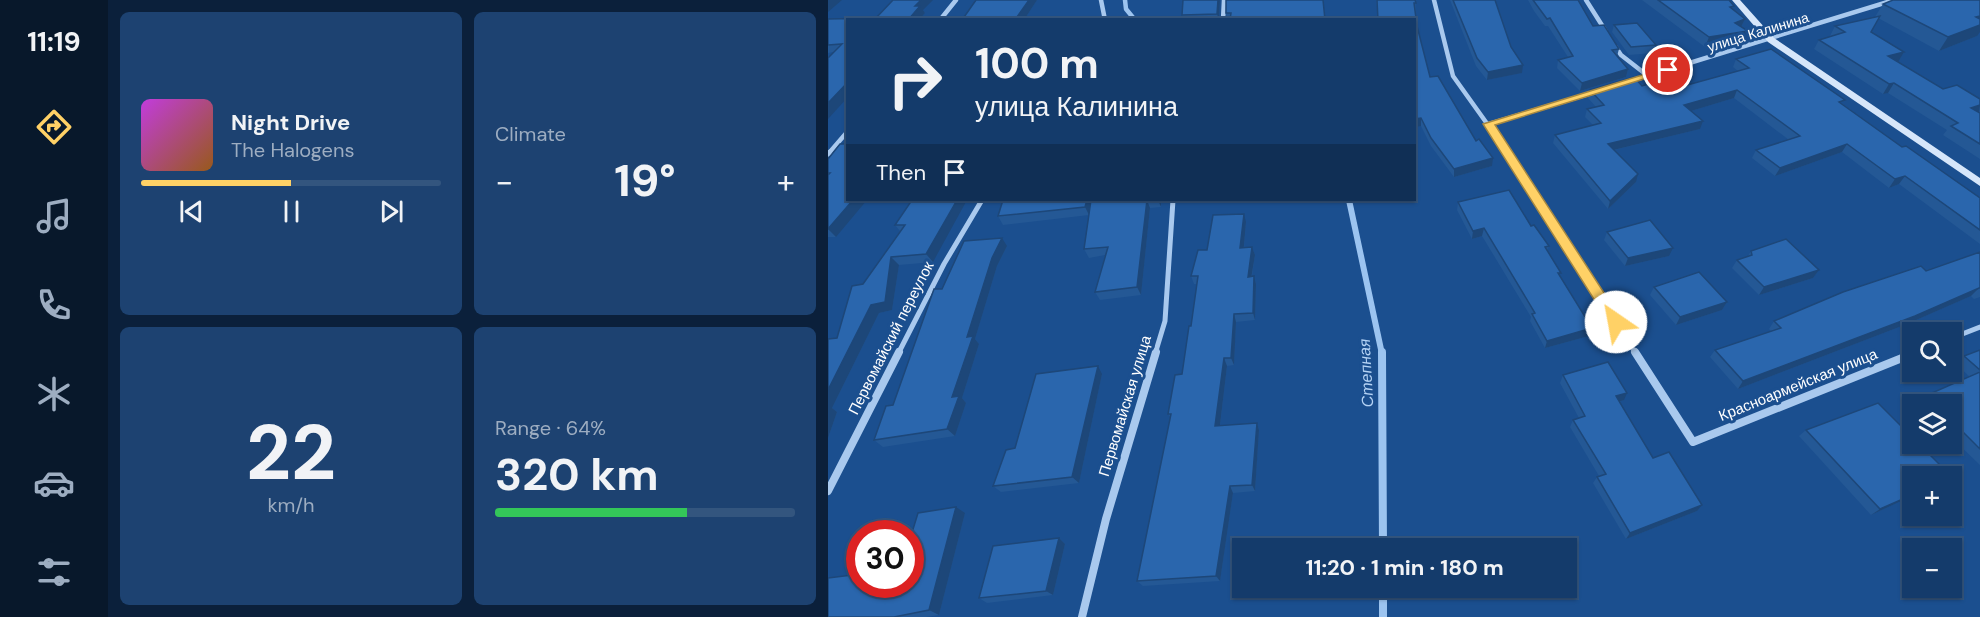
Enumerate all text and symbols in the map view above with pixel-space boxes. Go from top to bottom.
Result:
street label: улица Калинина [1705,8,1811,56]
text: 11:19 [27,24,81,59]
text: 100 m [975,36,1099,91]
icon: right [876,42,954,120]
pin [1642,44,1693,95]
icon: arrive [1651,53,1684,86]
text: улица Калинина [975,89,1178,124]
icon: directions [33,106,75,148]
text: Night Drive [231,108,350,137]
text: Climate [495,121,566,147]
text: The Halogens [231,137,354,163]
text: 19° [614,151,676,210]
icon: arrive [938,156,971,189]
text: Then [876,158,926,187]
text: − [495,160,513,203]
text: + [777,160,795,203]
icon: music [33,195,75,237]
icon: previous [175,195,208,228]
icon: pause [275,195,308,228]
icon: next [375,195,408,228]
street label: Первомайский переулок [844,258,939,418]
icon: phone [33,284,75,326]
position arrow [1584,290,1648,354]
map controls [1902,322,1962,598]
button: search [1902,322,1962,382]
street label: Первомайская улица [1094,332,1156,479]
water label: Степная [1354,338,1378,408]
street label: Красноармейская улица [1716,344,1881,426]
icon: climate [33,373,75,415]
button: layers [1902,394,1962,454]
text: 22 [246,402,336,503]
text: Range · 64% [495,415,606,441]
text: 320 km [495,445,659,504]
icon: car [33,462,75,504]
button: + [1902,466,1962,526]
text: km/h [267,492,315,518]
speed limit sign: 30 [846,520,924,598]
button: − [1902,538,1962,598]
icon: filters [33,551,75,593]
text: 11:20 · 1 min · 180 m [1305,553,1504,582]

